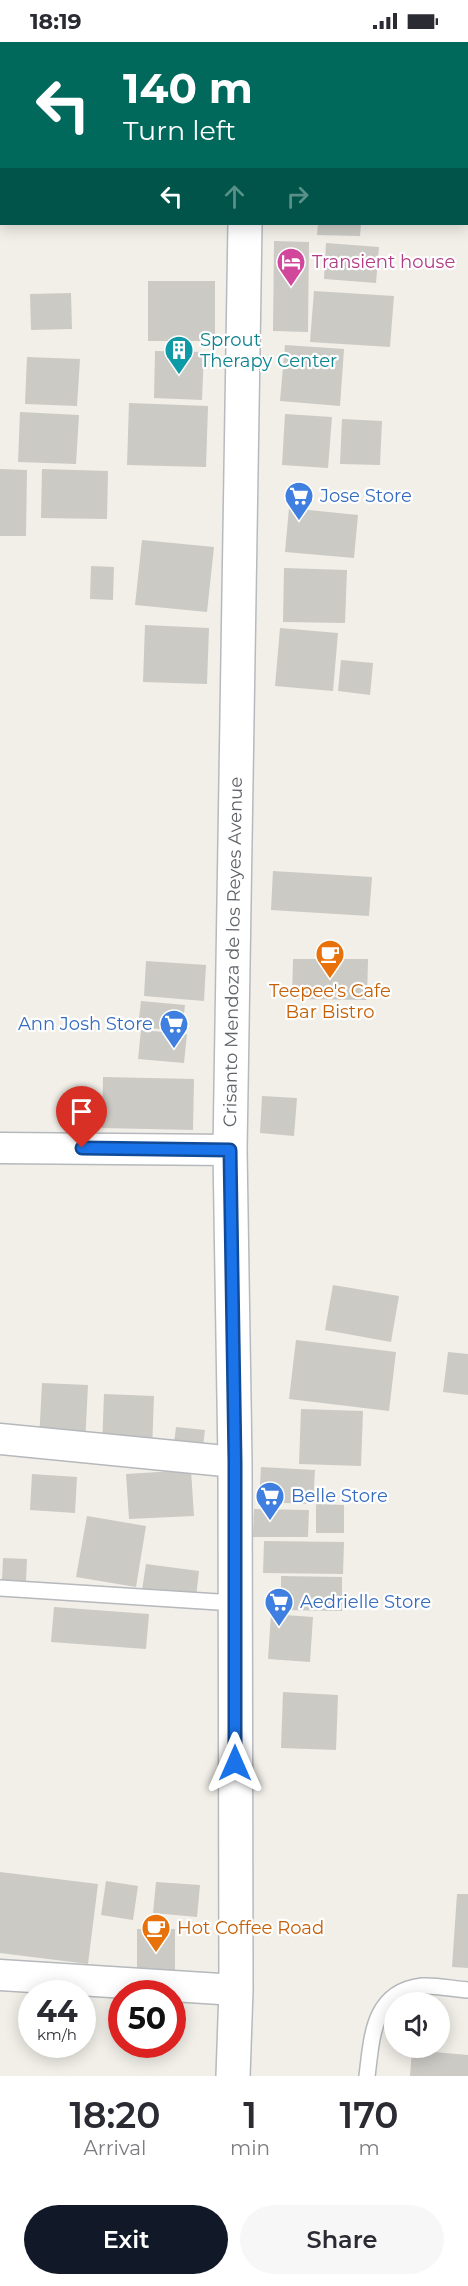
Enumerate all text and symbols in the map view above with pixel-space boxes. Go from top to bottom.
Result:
text: 18:19 [30,8,82,35]
text: 140 m [123,62,253,114]
icon: left [24,66,102,144]
text: Turn left [123,114,236,147]
icon: left [155,180,188,213]
icon: ahead [218,180,251,213]
icon: right [281,180,314,213]
hotel icon: Transient house [275,246,307,288]
place label: Transient house [312,251,455,273]
place label: Sprout Therapy Center [200,329,337,372]
building icon: Sprout Therapy Center [163,334,195,376]
supermarket icon: Jose Store [283,480,315,522]
place label: Jose Store [319,485,412,507]
street label: Crisanto Mendoza de los Reyes Avenue [219,777,247,1127]
cafe icon: Teepee's Cafe Bar Bistro [314,938,346,980]
place label: Teepee's Cafe Bar Bistro [269,980,391,1023]
supermarket icon: Ann Josh Store [158,1008,190,1050]
place label: Ann Josh Store [18,1013,153,1035]
pin [56,1086,107,1148]
icon: arrive [65,1095,98,1128]
supermarket icon: Belle Store [254,1480,286,1522]
place label: Belle Store [291,1485,388,1507]
supermarket icon: Aedrielle Store [263,1586,295,1628]
place label: Aedrielle Store [300,1591,431,1613]
position arrow [203,1731,267,1795]
cafe icon: Hot Coffee Road [140,1912,172,1954]
place label: Hot Coffee Road [177,1917,324,1939]
speed limit sign: 50 [108,1980,186,2058]
map controls [384,1992,450,2058]
button: sound [384,1992,450,2058]
text: 44 [36,1993,78,2030]
text: km/h [37,2025,77,2044]
text: 18:20 [69,2093,161,2137]
text: 1 [243,2093,257,2137]
text: 170 [339,2093,399,2137]
text: Arrival [83,2136,147,2160]
text: min [230,2136,270,2160]
text: m [358,2136,380,2160]
button: Exit [24,2205,228,2274]
button: Share [240,2205,444,2274]

